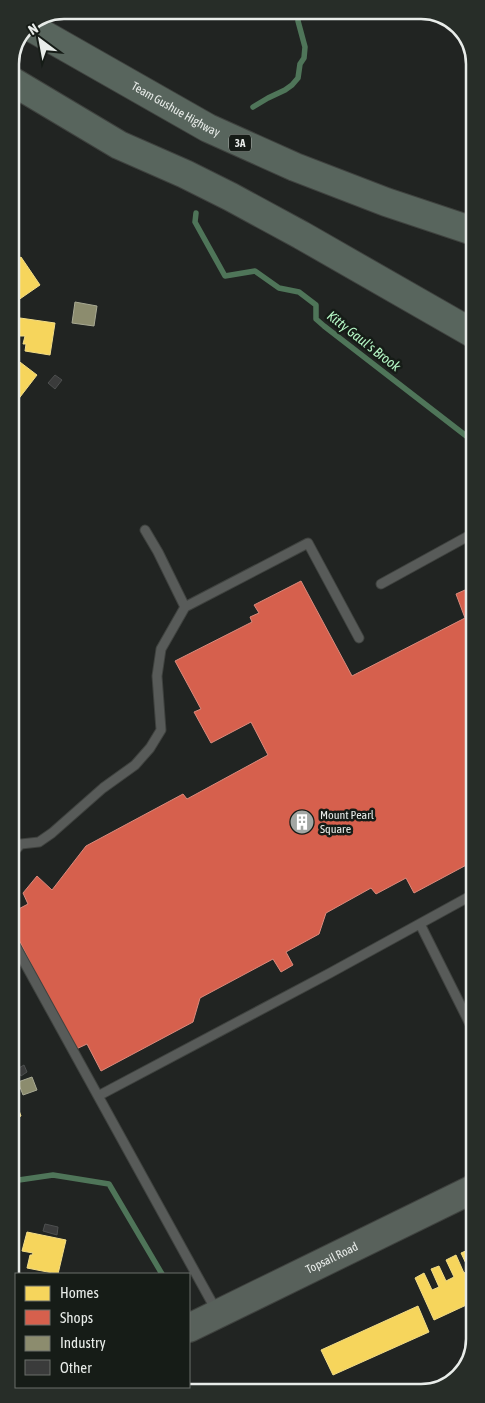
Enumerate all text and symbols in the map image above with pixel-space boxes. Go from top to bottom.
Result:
north arrow [15,15,65,65]
text: N [25,20,41,38]
street label: Team Gushue Highway [129,79,222,139]
road number: 3A [229,134,251,152]
water label: Kitty Gaul's Brook [324,307,404,375]
place label: Mount Pearl Square [320,808,375,836]
building icon: Mount Pearl Square [289,809,315,835]
street label: Topsail Road [303,1239,360,1277]
legend [15,1273,190,1388]
text: Homes [60,1284,99,1301]
text: Shops [60,1309,93,1326]
text: Industry [60,1334,106,1351]
text: Other [60,1359,92,1376]

